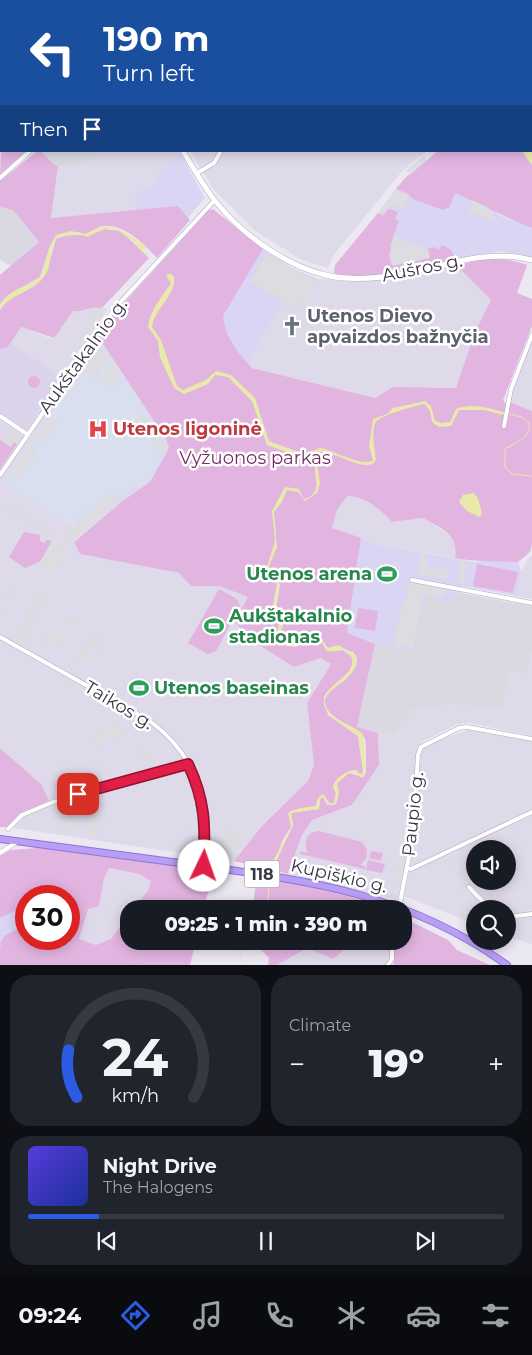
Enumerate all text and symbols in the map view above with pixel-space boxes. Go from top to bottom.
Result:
text: 190 m [103,17,209,60]
icon: left [20,20,85,85]
text: Turn left [103,60,195,87]
icon: arrive [78,115,106,143]
text: Then [20,118,68,141]
street label: Aušros g. [380,249,464,287]
street label: Aukštakalnio g. [34,294,132,418]
place label: Utenos Dievo apvaizdos bažnyčia [307,305,489,348]
church icon: Utenos Dievo apvaizdos bažnyčia [281,315,303,337]
hospital icon: Utenos ligoninė [87,418,109,440]
place label: Utenos ligoninė [113,418,262,440]
park label: Vyžuonos parkas [179,447,331,469]
place label: Utenos arena [246,563,372,585]
sports icon: Utenos arena [376,563,398,585]
place label: Aukštakalnio stadionas [228,605,353,648]
sports icon: Aukštakalnio stadionas [203,615,225,637]
street label: Taikos g. [81,676,157,734]
sports icon: Utenos baseinas [128,677,150,699]
place label: Utenos baseinas [154,677,309,699]
street label: Paupio g. [398,771,428,857]
pin [57,773,99,815]
icon: arrive [64,780,92,808]
position arrow [177,839,229,891]
map controls [466,840,516,950]
button: sound [466,840,516,890]
street label: Kupiškio g. [289,854,389,898]
road number: 118 [244,861,280,888]
speed limit sign: 30 [15,885,80,950]
button: search [466,900,516,950]
text: 09:25 · 1 min · 390 m [165,913,367,936]
text: Climate [289,1016,351,1035]
text: 24 [103,1026,169,1089]
text: 19° [369,1040,424,1087]
text: − [289,1047,305,1081]
text: + [488,1047,504,1081]
text: km/h [112,1085,159,1106]
text: Night Drive [103,1155,217,1178]
text: The Halogens [103,1178,213,1197]
icon: previous [93,1227,121,1255]
icon: pause [252,1227,280,1255]
icon: next [411,1227,439,1255]
icon: directions [118,1298,153,1333]
icon: music [190,1298,225,1333]
icon: phone [262,1298,297,1333]
icon: climate [334,1298,369,1333]
icon: car [406,1298,441,1333]
icon: filters [478,1298,513,1333]
text: 09:24 [19,1302,81,1329]

